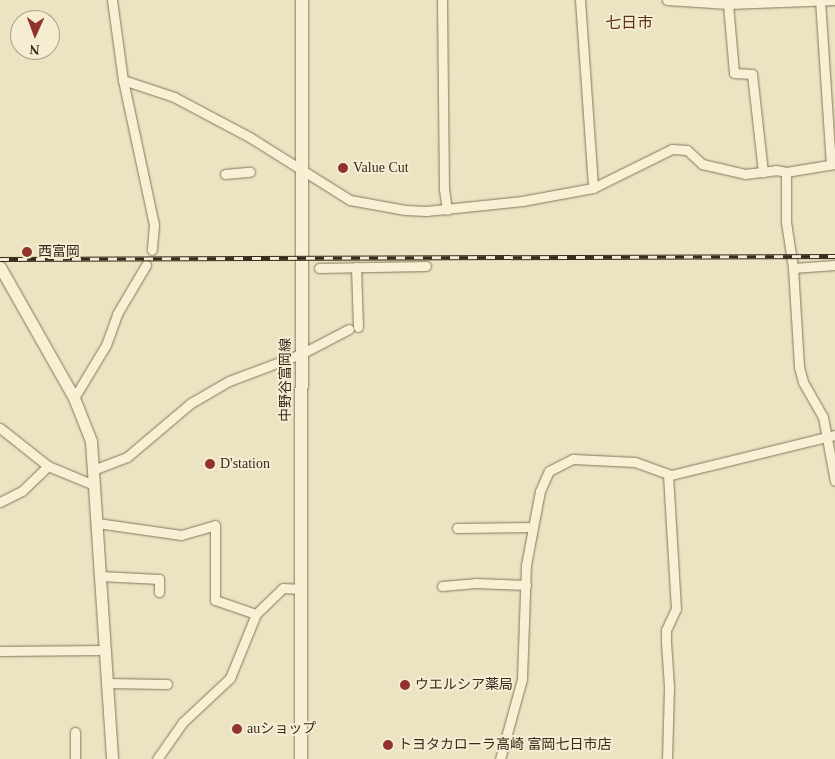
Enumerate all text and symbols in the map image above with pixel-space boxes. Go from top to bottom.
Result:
north arrow [10,10,60,60]
district label: 七日市 [605,13,653,33]
text: N [29,42,40,57]
place label: Value Cut [353,160,409,176]
marker: Value Cut [337,162,349,174]
place label: 西富岡 [38,244,80,260]
marker: 西富岡 [20,245,34,259]
street label: 中野谷富岡線 [278,338,294,422]
place label: D'station [220,456,270,472]
marker: D'station [204,458,216,470]
place label: ウエルシア薬局 [415,677,513,693]
marker: ウエルシア薬局 [399,679,411,691]
place label: auショップ [247,721,316,737]
marker: auショップ [231,723,243,735]
place label: トヨタカローラ高崎 富岡七日市店 [398,737,611,753]
marker: トヨタカローラ高崎 富岡七日市店 [382,739,394,751]

